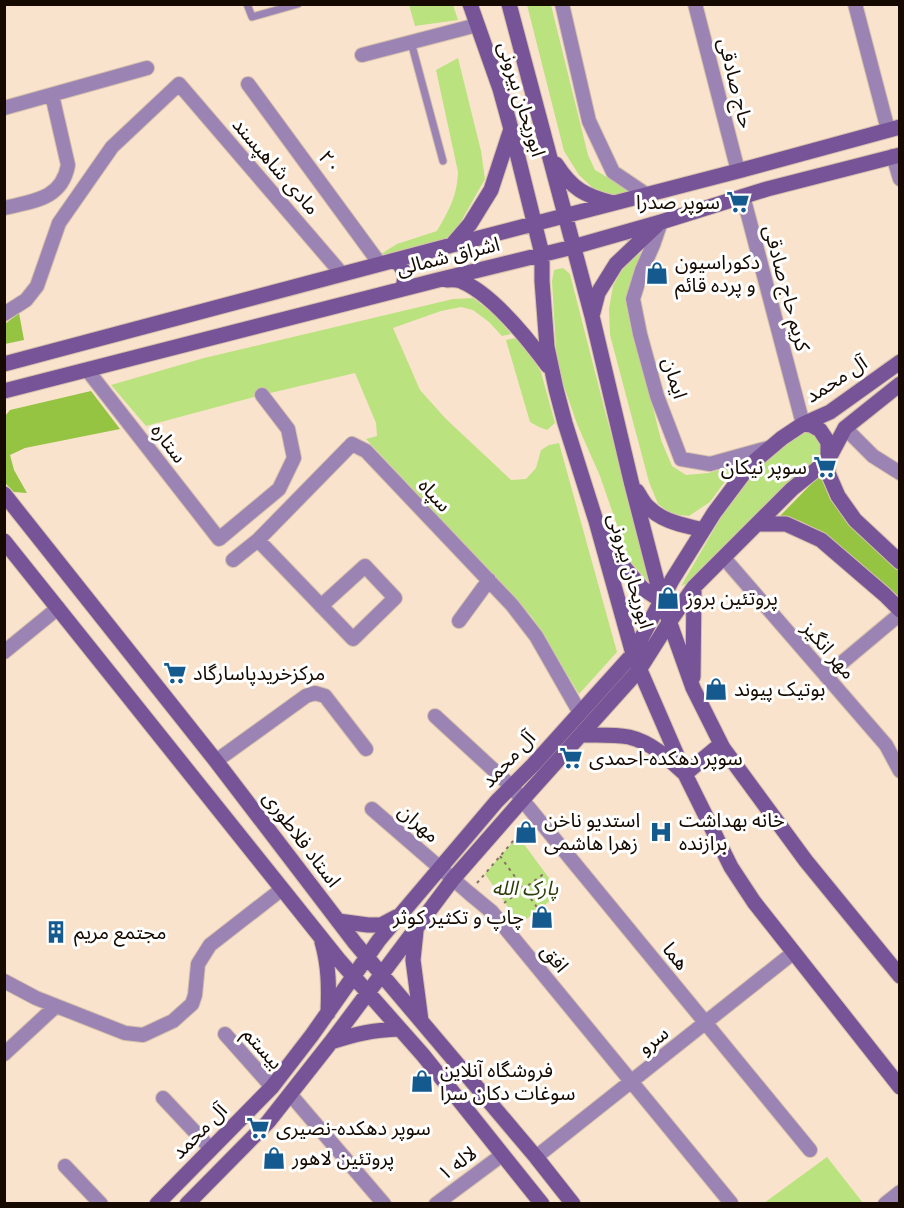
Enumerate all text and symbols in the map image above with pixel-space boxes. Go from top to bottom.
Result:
street label: حاج صادقی [710,35,761,131]
street label: ابوریحان بیرونی [491,38,553,160]
street label: مادی شاهپسند [226,111,326,221]
street label: ۲۰ [312,144,348,180]
place label: سوپر صدرا [636,188,720,216]
supermarket icon: سوپر صدرا [725,189,751,215]
street label: کریم حاج صادقی [756,222,817,355]
street label: اشراق شمالی [393,230,503,282]
place label: دکوراسیون و پرده قائم [675,248,760,300]
shop icon: دکوراسیون و پرده قائم [644,260,670,286]
street label: آل محمد [800,348,873,409]
street label: ایمان [655,354,695,402]
street label: ستاره [145,417,193,469]
place label: سوپر نیکان [721,453,807,481]
supermarket icon: سوپر نیکان [812,454,838,480]
street label: سپاه [412,472,458,518]
street label: ابوریحان بیرونی [601,510,661,632]
place label: پروتئین بروز [685,584,778,612]
shop icon: پروتئین بروز [655,585,681,611]
street label: مهر انگیز [795,614,862,685]
place label: مرکزخریدپاسارگاد [193,659,325,687]
supermarket icon: مرکزخریدپاسارگاد [162,660,188,686]
place label: بوتیک پیوند [734,675,825,703]
shop icon: بوتیک پیوند [703,676,729,702]
street label: آل محمد [474,723,542,794]
place label: سوپر دهکده-احمدی [589,744,743,772]
supermarket icon: سوپر دهکده-احمدی [558,745,584,771]
street label: استاد فلاطوری [256,785,348,893]
street label: مهران [392,797,446,849]
place label: استدیو ناخن زهرا هاشمی [544,806,640,857]
place label: خانه بهداشت برازنده [679,806,785,857]
shop icon: استدیو ناخن زهرا هاشمی [513,819,539,845]
hospital icon: خانه بهداشت برازنده [648,819,674,845]
park label: پارک الله [492,874,558,902]
place label: چاپ و تکثیر کوثر [392,903,524,931]
shop icon: چاپ و تکثیر کوثر [529,904,555,930]
place label: مجتمع مریم [74,918,167,947]
building icon: مجتمع مریم [43,919,69,945]
street label: هما [656,936,696,976]
street label: افق [535,938,575,978]
street label: سرو [632,1019,674,1061]
street label: بیستم [236,1021,290,1076]
place label: فروشگاه آنلاین سوغات دکان سرا [440,1056,575,1107]
shop icon: فروشگاه آنلاین سوغات دکان سرا [409,1068,435,1094]
street label: آل محمد [165,1096,234,1165]
place label: سوپر دهکده-نصیری [276,1114,431,1142]
supermarket icon: سوپر دهکده-نصیری [245,1115,271,1141]
street label: لاله ۱ [432,1139,482,1187]
place label: پروتئین لاهور [291,1144,394,1172]
shop icon: پروتئین لاهور [261,1145,287,1171]

